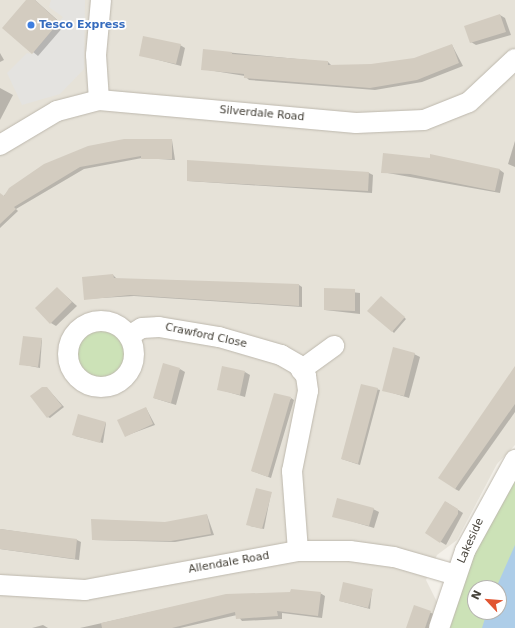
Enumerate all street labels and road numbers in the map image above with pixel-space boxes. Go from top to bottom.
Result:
street label: Silverdale Road [219,104,305,124]
street label: Crawford Close [164,321,248,351]
street label: Lakeside [455,516,487,566]
street label: Allendale Road [187,549,271,577]

